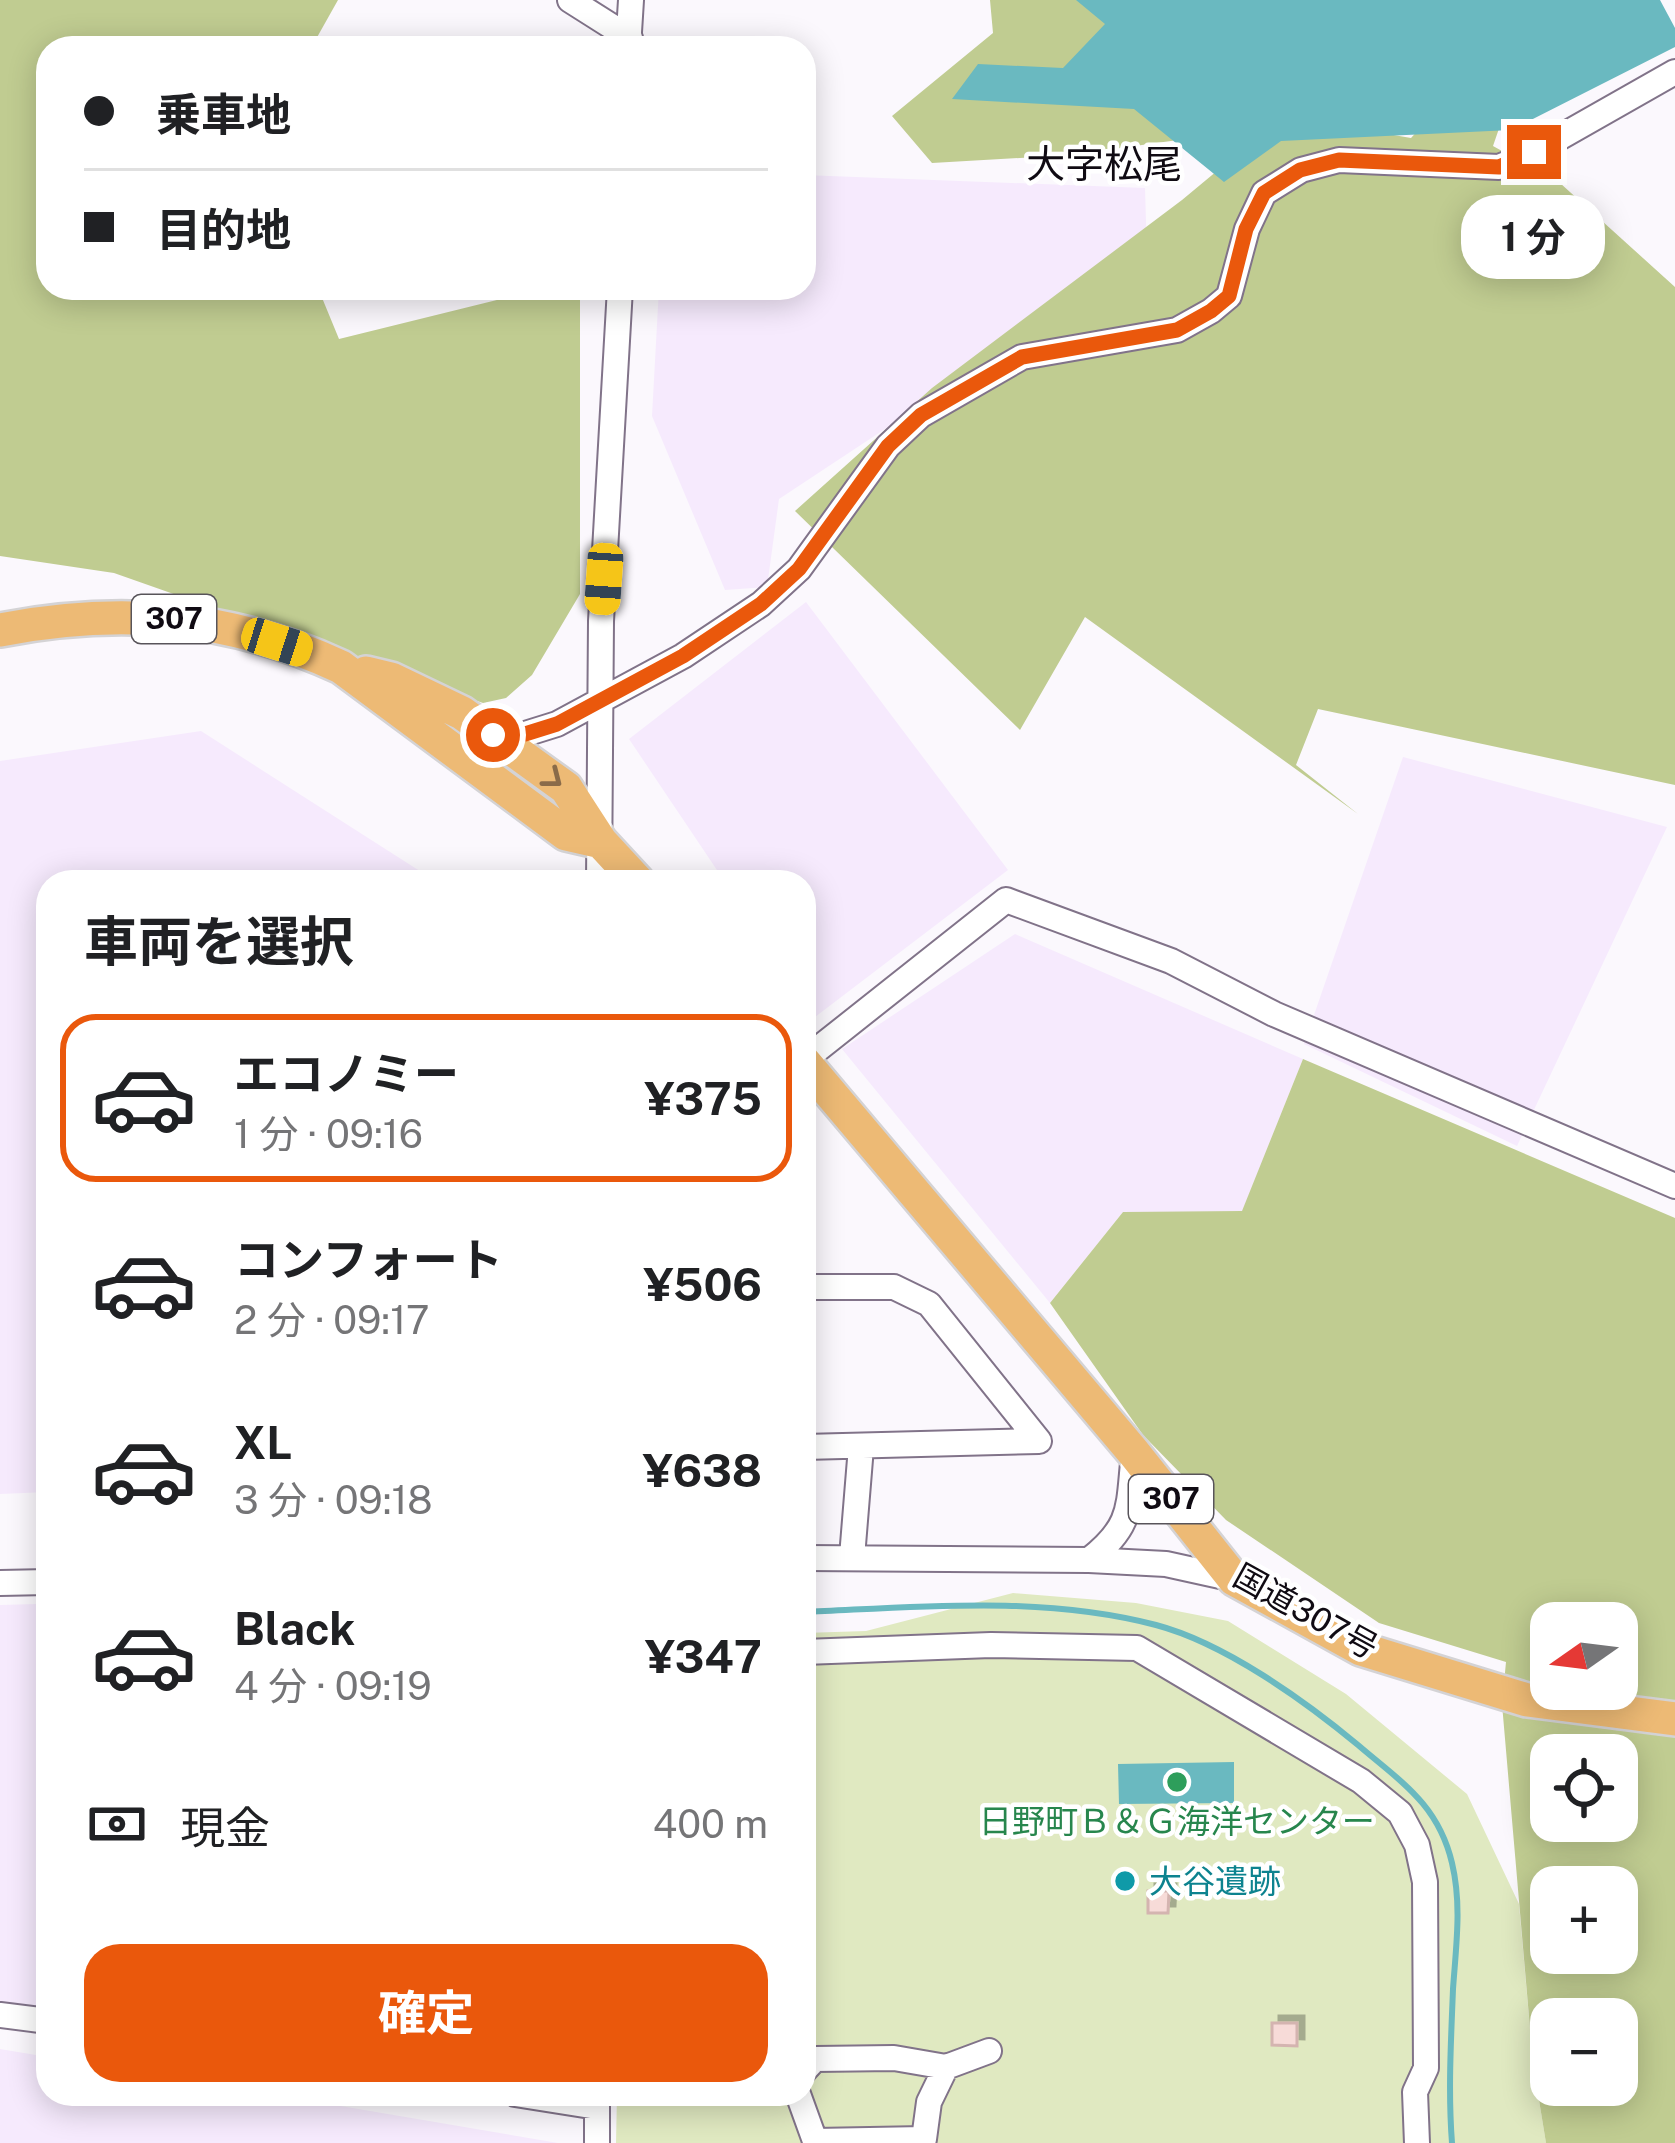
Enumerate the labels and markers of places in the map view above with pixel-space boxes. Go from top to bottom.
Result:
marker: 日野町Ｂ＆Ｇ海洋センター [1164,1769,1190,1795]
place label: 日野町Ｂ＆Ｇ海洋センター [979,1802,1375,1840]
place label: 大谷遺跡 [1149,1862,1281,1900]
marker: 大谷遺跡 [1112,1868,1138,1894]

